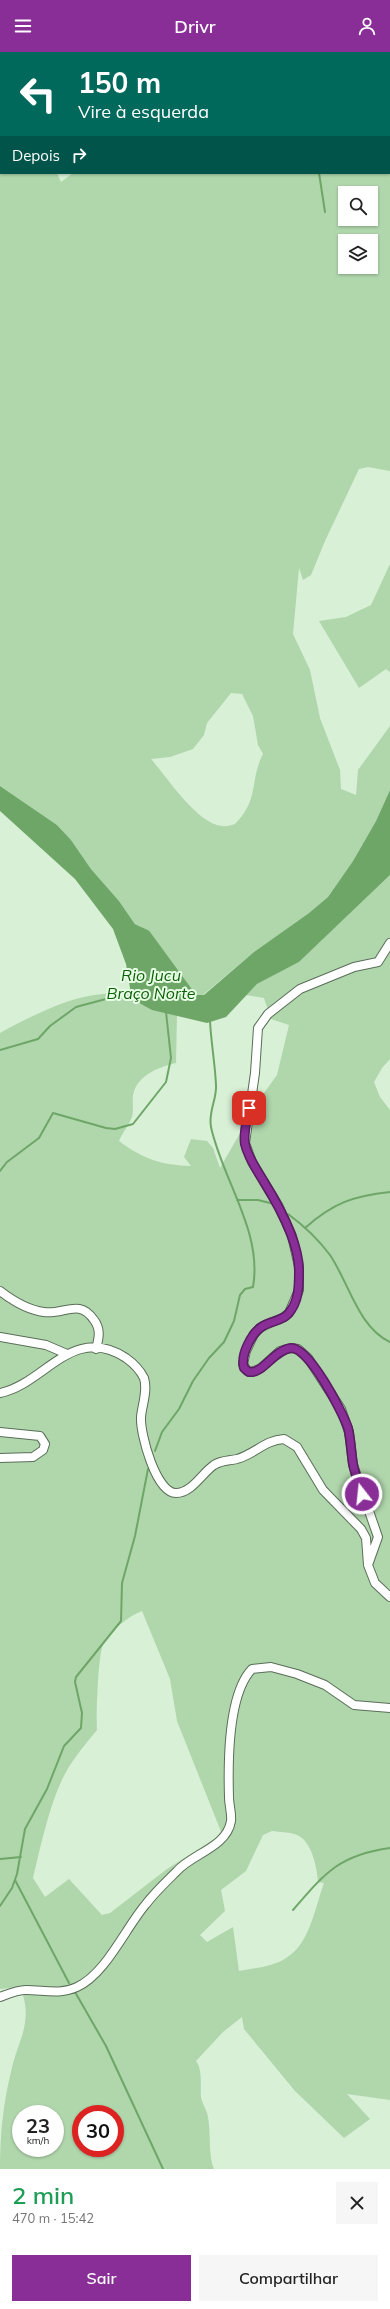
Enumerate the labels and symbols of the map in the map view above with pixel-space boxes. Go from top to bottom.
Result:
water label: Rio Jucu Braço Norte [107,965,196,1003]
pin [232,1091,266,1125]
position arrow [341,1473,383,1515]
speed limit sign: 30 [72,2105,124,2157]

